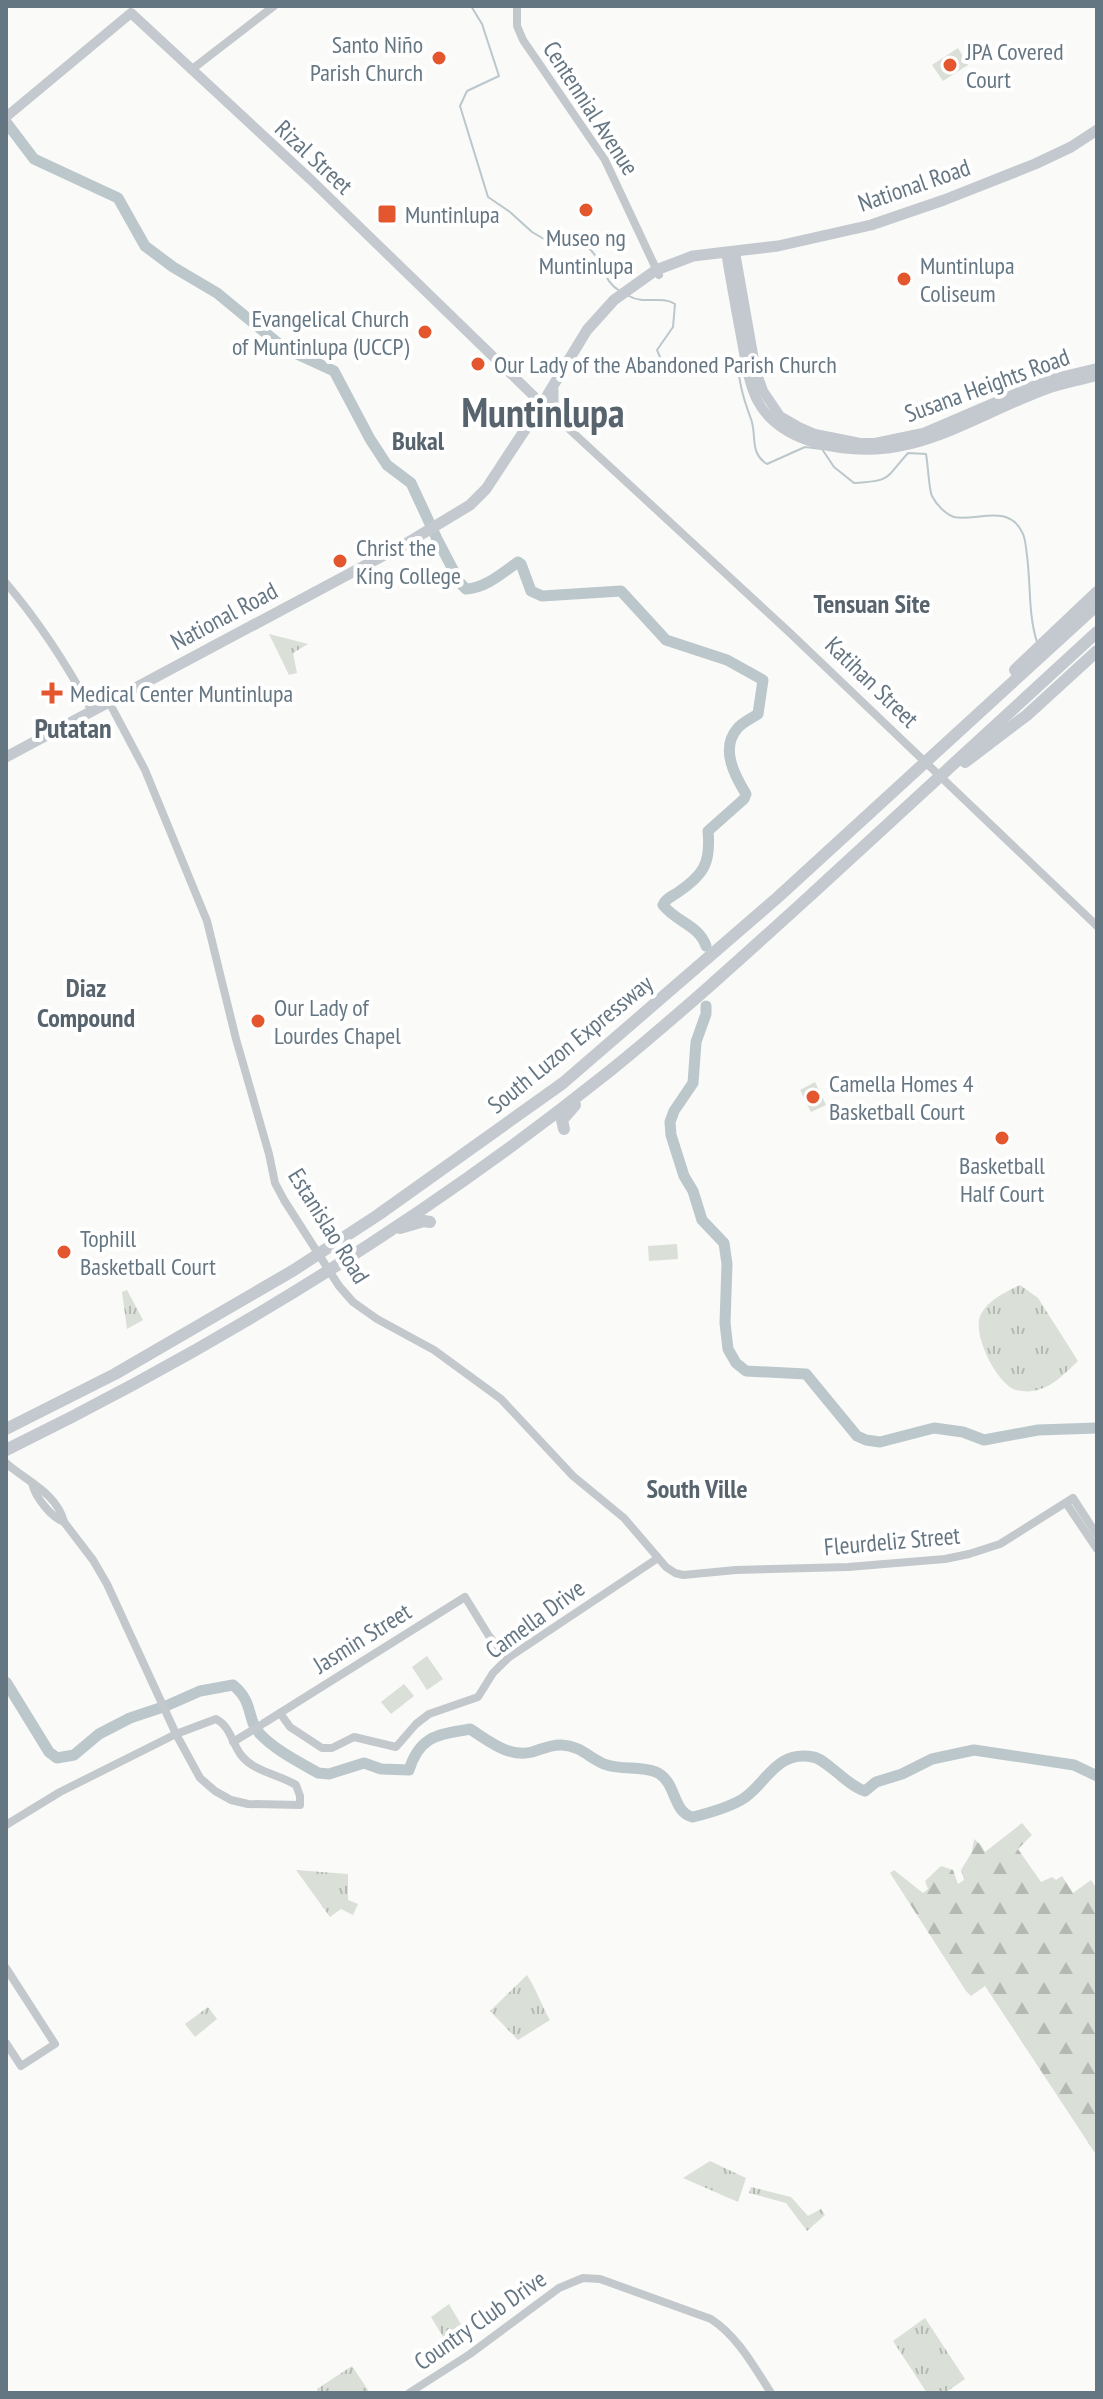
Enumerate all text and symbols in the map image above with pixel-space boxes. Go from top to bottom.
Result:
place label: Santo Niño Parish Church [310,29,423,88]
street label: Centennial Avenue [536,35,646,181]
place label: JPA Covered Court [965,36,1064,95]
marker: Santo Niño Parish Church [430,49,448,67]
marker: JPA Covered Court [941,56,959,74]
street label: Rizal Street [269,113,360,201]
street label: National Road [854,151,974,219]
place label: Muntinlupa [405,199,500,230]
marker: Museo ng Muntinlupa [577,201,595,219]
marker: Muntinlupa [376,203,398,225]
place label: Museo ng Muntinlupa [539,222,633,281]
place label: Muntinlupa Coliseum [920,250,1015,309]
marker: Muntinlupa Coliseum [895,270,913,288]
place label: Evangelical Church of Muntinlupa (UCCP) [232,303,409,362]
marker: Evangelical Church of Muntinlupa (UCCP) [416,323,434,341]
street label: Susana Heights Road [900,341,1074,429]
place label: Our Lady of the Abandoned Parish Church [494,349,837,380]
marker: Our Lady of the Abandoned Parish Church [469,355,487,373]
district label: Muntinlupa [462,386,624,438]
district label: Bukal [392,424,445,457]
place label: Christ the King College [356,532,461,591]
marker: Christ the King College [331,552,349,570]
street label: National Road [165,575,283,657]
district label: Tensuan Site [814,587,930,620]
street label: Katihan Street [819,630,926,734]
place label: Medical Center Muntinlupa [70,678,293,709]
marker: Medical Center Muntinlupa [41,682,63,704]
district label: Putatan [34,709,112,746]
street label: South Luzon Expressway [481,968,659,1120]
district label: Diaz Compound [37,971,135,1034]
place label: Our Lady of Lourdes Chapel [274,992,401,1051]
marker: Our Lady of Lourdes Chapel [249,1012,267,1030]
place label: Camella Homes 4 Basketball Court [829,1068,974,1127]
marker: Camella Homes 4 Basketball Court [804,1088,822,1106]
marker: Basketball Half Court [993,1129,1011,1147]
place label: Basketball Half Court [959,1150,1045,1209]
street label: Estanislao Road [281,1163,377,1289]
place label: Tophill Basketball Court [80,1223,216,1282]
marker: Tophill Basketball Court [55,1243,73,1261]
district label: South Ville [646,1472,748,1505]
street label: Fleurdeliz Street [823,1520,962,1562]
street label: Camella Drive [479,1573,591,1665]
street label: Jasmin Street [306,1596,417,1681]
street label: Country Club Drive [408,2263,552,2377]

